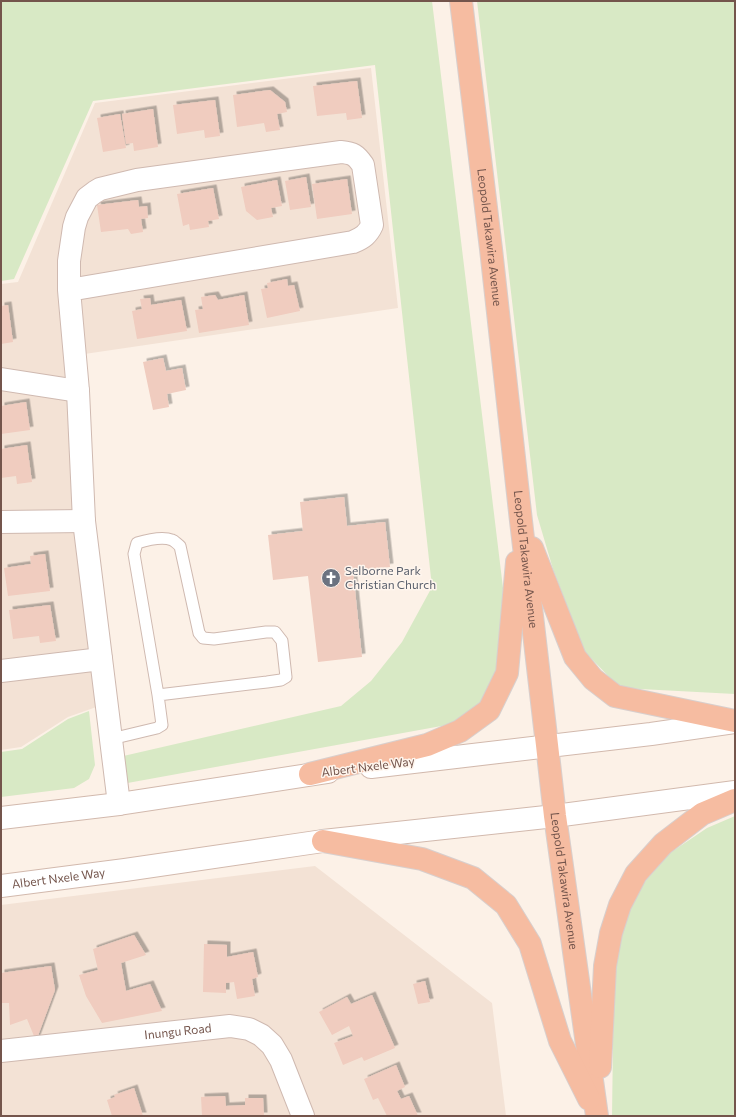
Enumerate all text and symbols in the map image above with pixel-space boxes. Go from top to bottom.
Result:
street label: Leopold Takawira Avenue [475,167,505,307]
street label: Leopold Takawira Avenue [512,490,541,629]
place label: Selborne Park Christian Church [345,563,436,591]
church icon: Selborne Park Christian Church [320,567,342,589]
street label: Albert Nxele Way [320,753,415,779]
street label: Leopold Takawira Avenue [549,811,582,950]
street label: Albert Nxele Way [11,865,106,891]
street label: Inungu Road [144,1020,212,1041]

